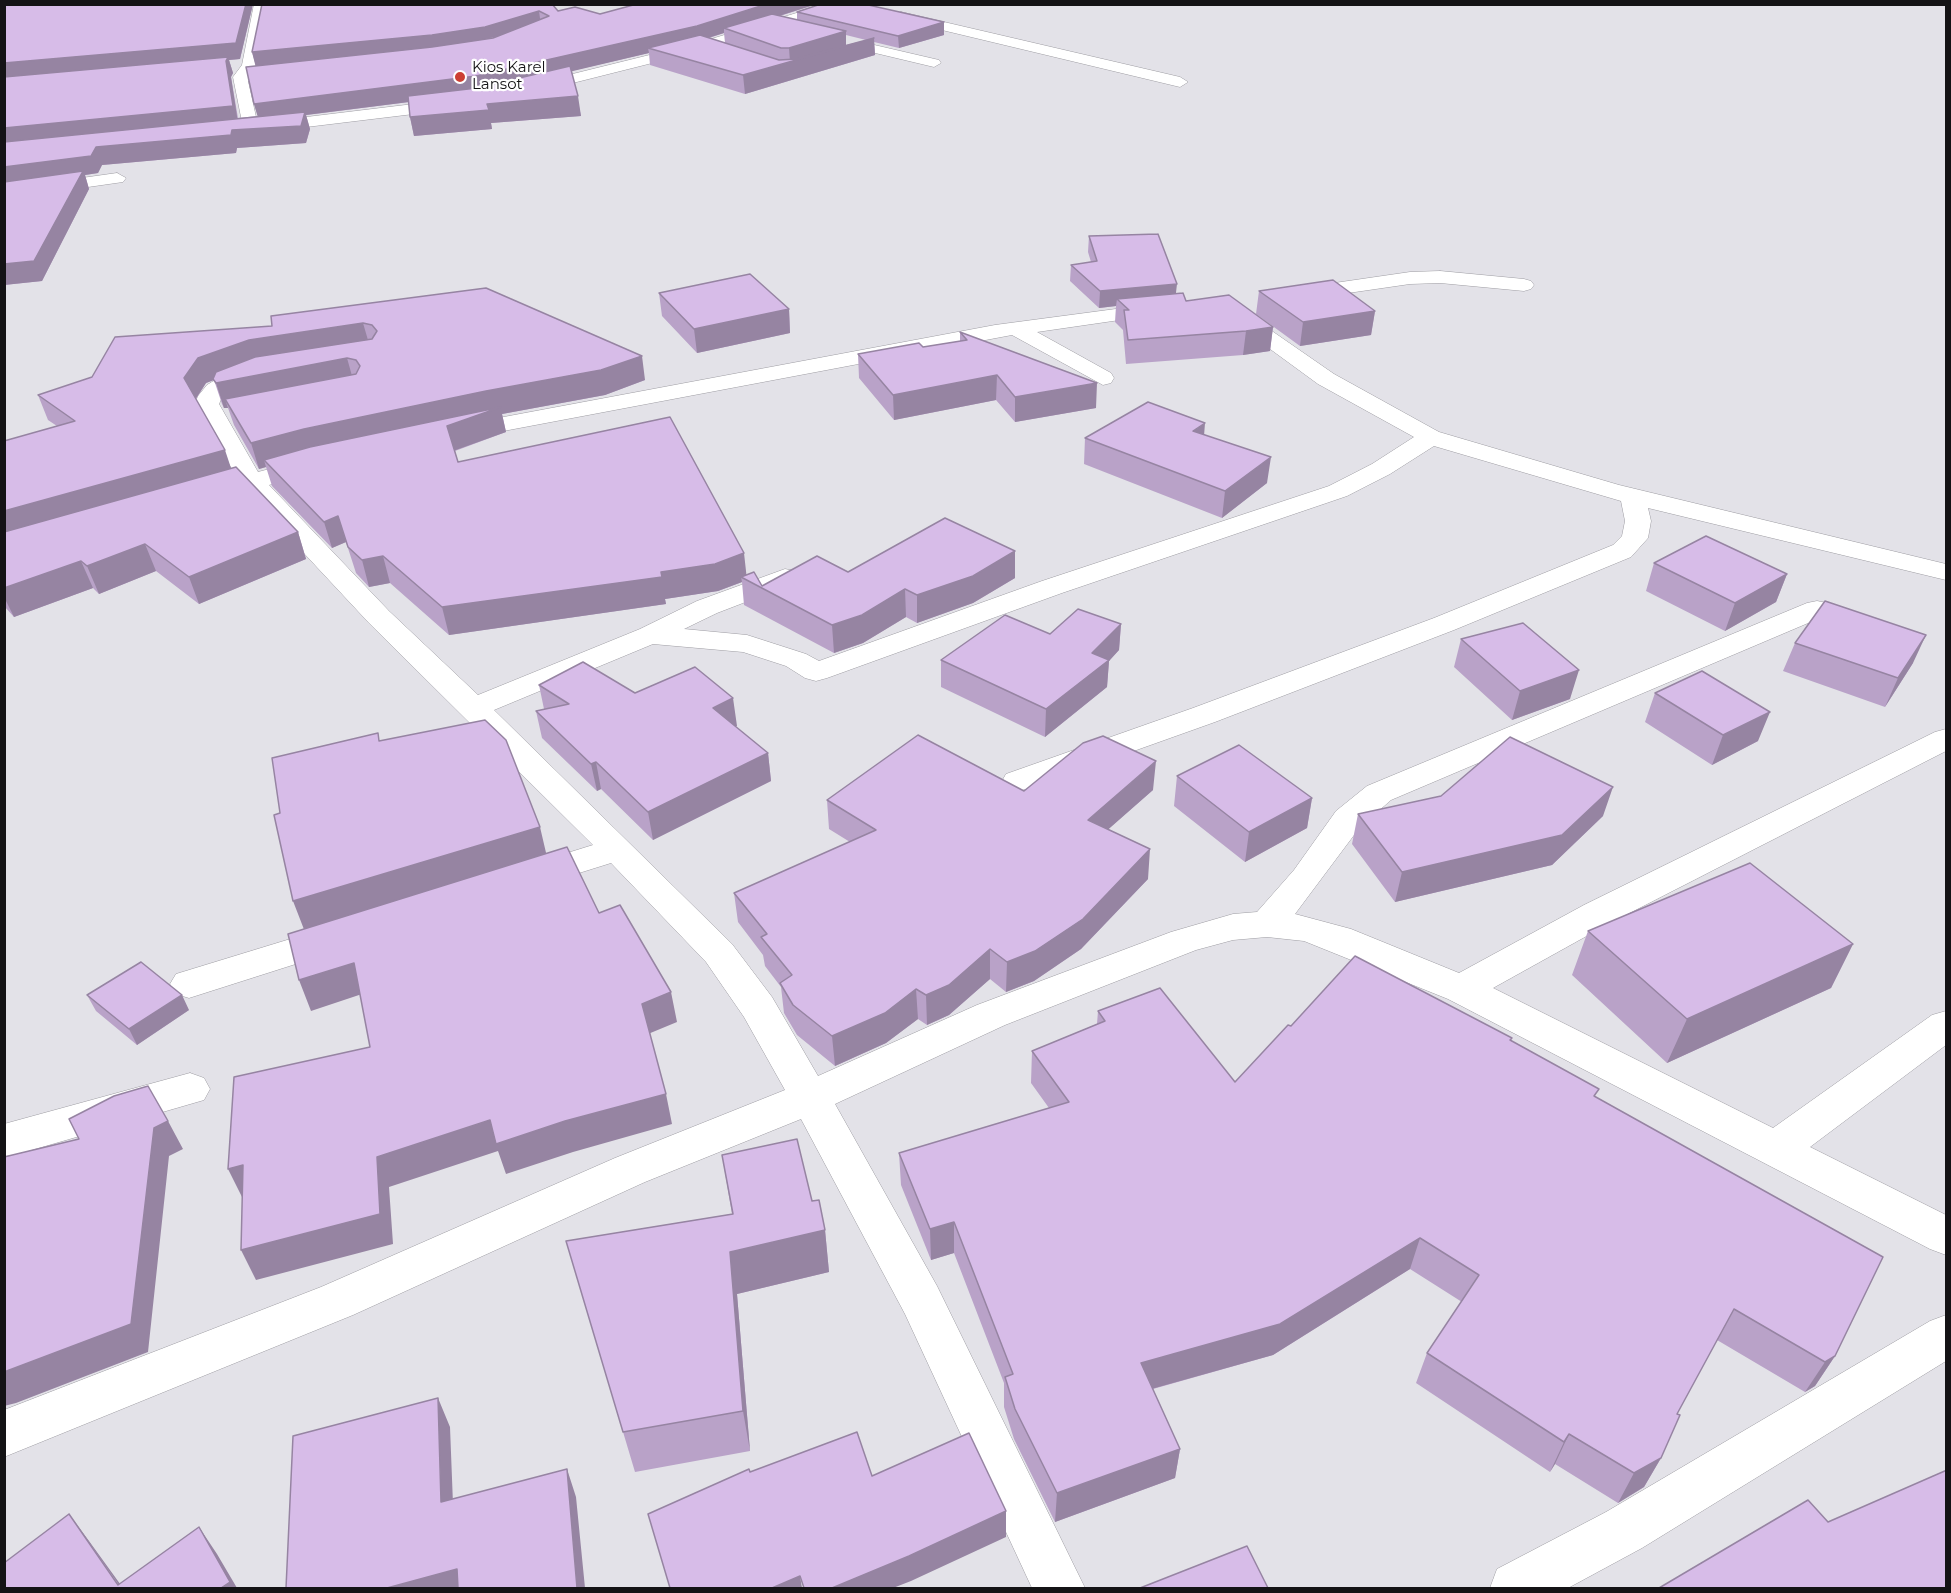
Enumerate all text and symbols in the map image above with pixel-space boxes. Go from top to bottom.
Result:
place label: Kios Karel Lansot [472,59,546,94]
marker: Kios Karel Lansot [453,70,467,84]

